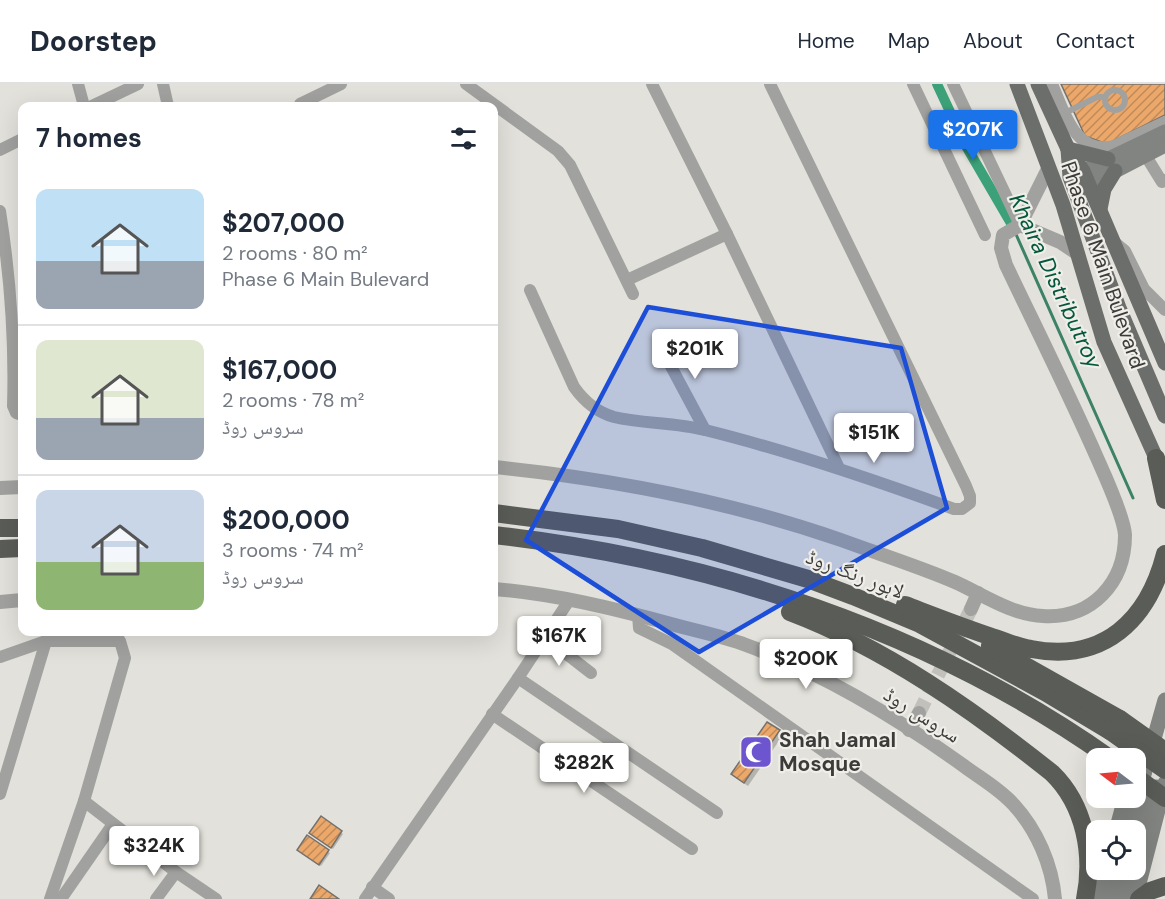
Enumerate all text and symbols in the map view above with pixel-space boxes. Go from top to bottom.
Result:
text: Doorstep [30,23,157,60]
text: Home [797,27,855,55]
text: Map [888,27,930,55]
text: About [963,27,1023,55]
text: Contact [1056,27,1135,55]
pin: $207K [931,110,1015,161]
text: $207K [942,116,1004,142]
text: 7 homes [36,121,142,155]
icon: filters [447,122,480,155]
street label: Phase 6 Main Bulevard [1054,158,1152,372]
water label: Khaira Distributroy [1002,189,1109,374]
text: $207,000 [222,206,345,240]
icon: home [84,213,156,285]
text: 2 rooms · 80 m² [222,240,368,266]
text: Phase 6 Main Bulevard [222,266,429,292]
pin: $201K [653,329,737,380]
text: $201K [666,335,724,361]
text: $167,000 [222,353,337,387]
icon: home [84,364,156,436]
text: 2 rooms · 78 m² [222,387,364,413]
pin: $151K [832,413,916,464]
text: سروس روڈ [222,414,304,440]
text: $151K [848,419,900,445]
text: $200,000 [222,503,350,537]
icon: home [84,514,156,586]
text: 3 rooms · 74 m² [222,537,364,563]
street label: لاہور رنگ روڈ [802,543,908,605]
text: سروس روڈ [222,564,304,590]
pin: $167K [517,616,601,667]
text: $167K [531,622,587,648]
pin: $200K [764,639,848,690]
text: $200K [774,645,838,671]
street label: سروس روڈ [878,680,966,750]
place label: Shah Jamal Mosque [779,726,896,778]
mosque icon: Shah Jamal Mosque [738,734,774,770]
pin: $282K [542,743,626,794]
north arrow [1086,748,1146,808]
map controls [1086,748,1146,880]
text: $282K [554,749,614,775]
button: locate [1086,820,1146,880]
pin: $324K [112,826,196,877]
text: $324K [123,832,185,858]

